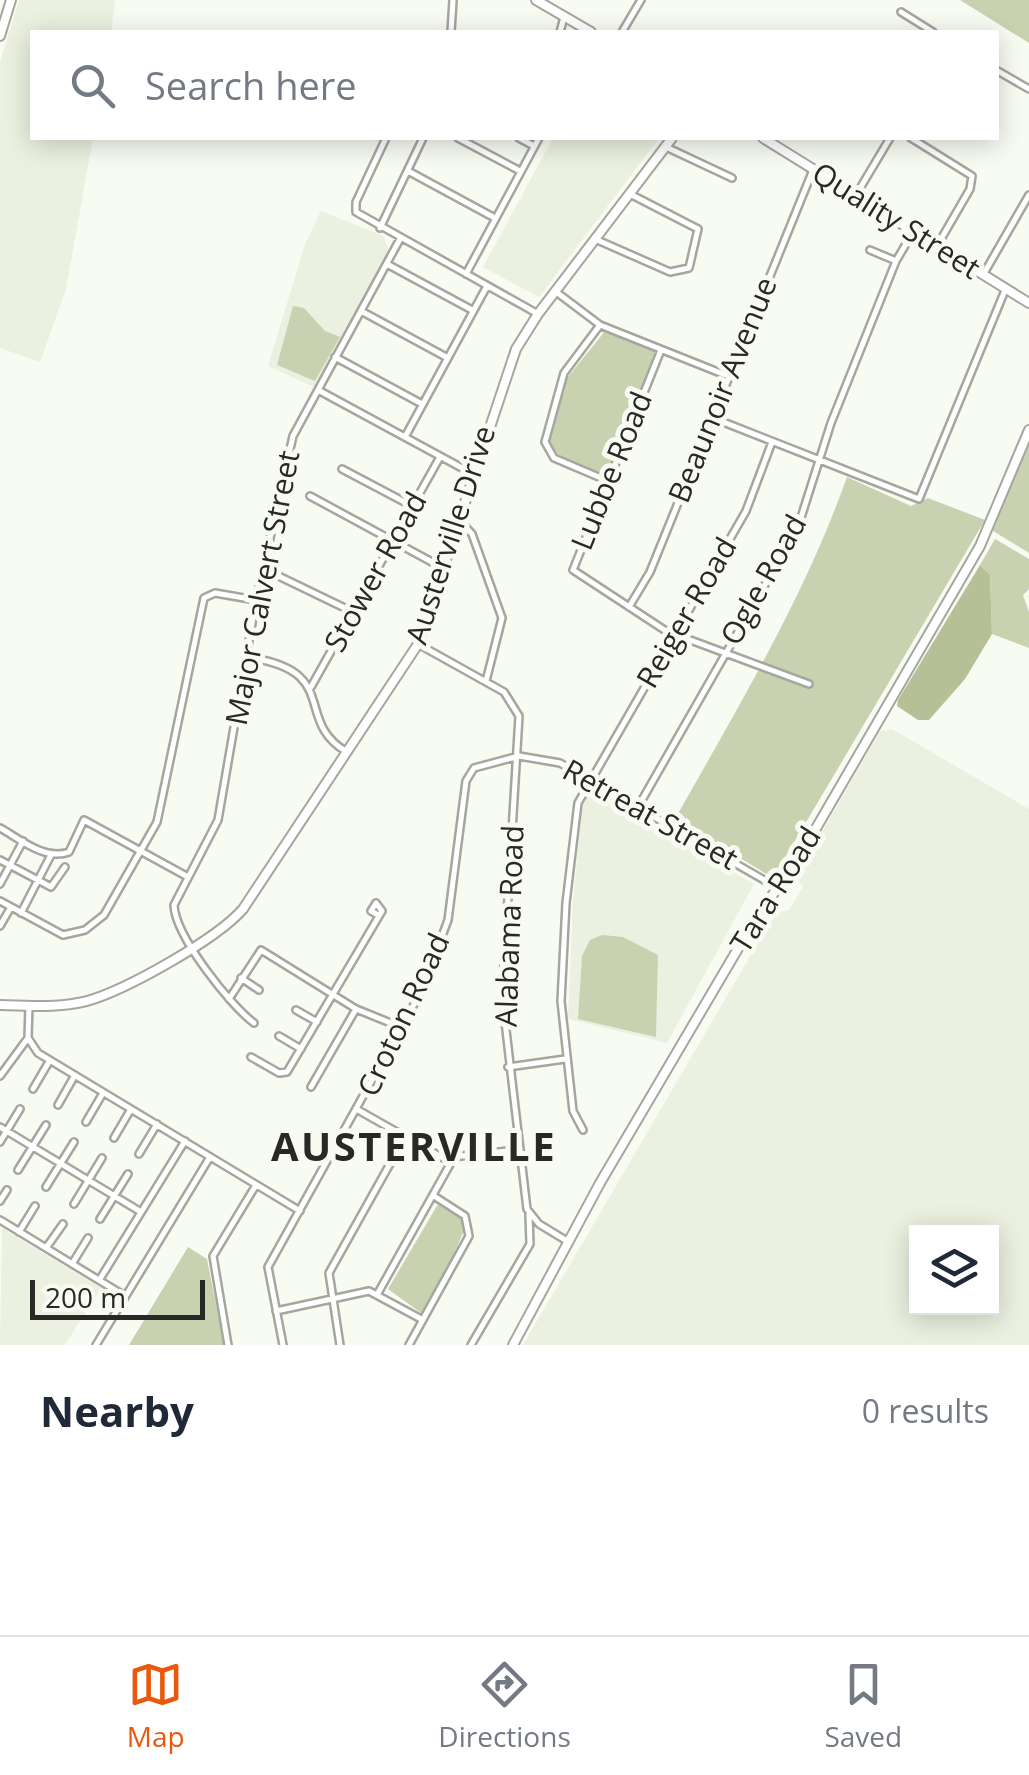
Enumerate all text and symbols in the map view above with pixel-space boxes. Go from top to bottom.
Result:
search box [30,30,999,140]
icon: search [65,58,120,113]
text: Search here [145,59,357,111]
street label: Quality Street [805,152,989,288]
street label: Beaunoir Avenue [658,271,786,508]
street label: Lubbe Road [560,385,661,556]
street label: Austerville Drive [395,420,504,649]
street label: Major Calvert Street [215,447,308,728]
street label: Stower Road [314,484,436,659]
street label: Ogle Road [710,507,815,652]
street label: Reiger Road [626,529,745,695]
street label: Retreat Street [556,749,746,879]
street label: Tara Road [720,818,830,960]
street label: Alabama Road [484,824,533,1028]
street label: Croton Road [347,926,458,1103]
district label: AUSTERVILLE [271,1118,557,1173]
map controls [909,1225,999,1315]
button: layers [909,1225,999,1315]
scale bar [30,1275,205,1320]
text: 200 m [45,1278,126,1316]
text: Nearby [40,1382,194,1439]
text: 0 results [862,1389,989,1432]
tab: Map [127,1657,185,1755]
tab: Directions [438,1657,571,1755]
tab: Saved [824,1657,902,1755]

